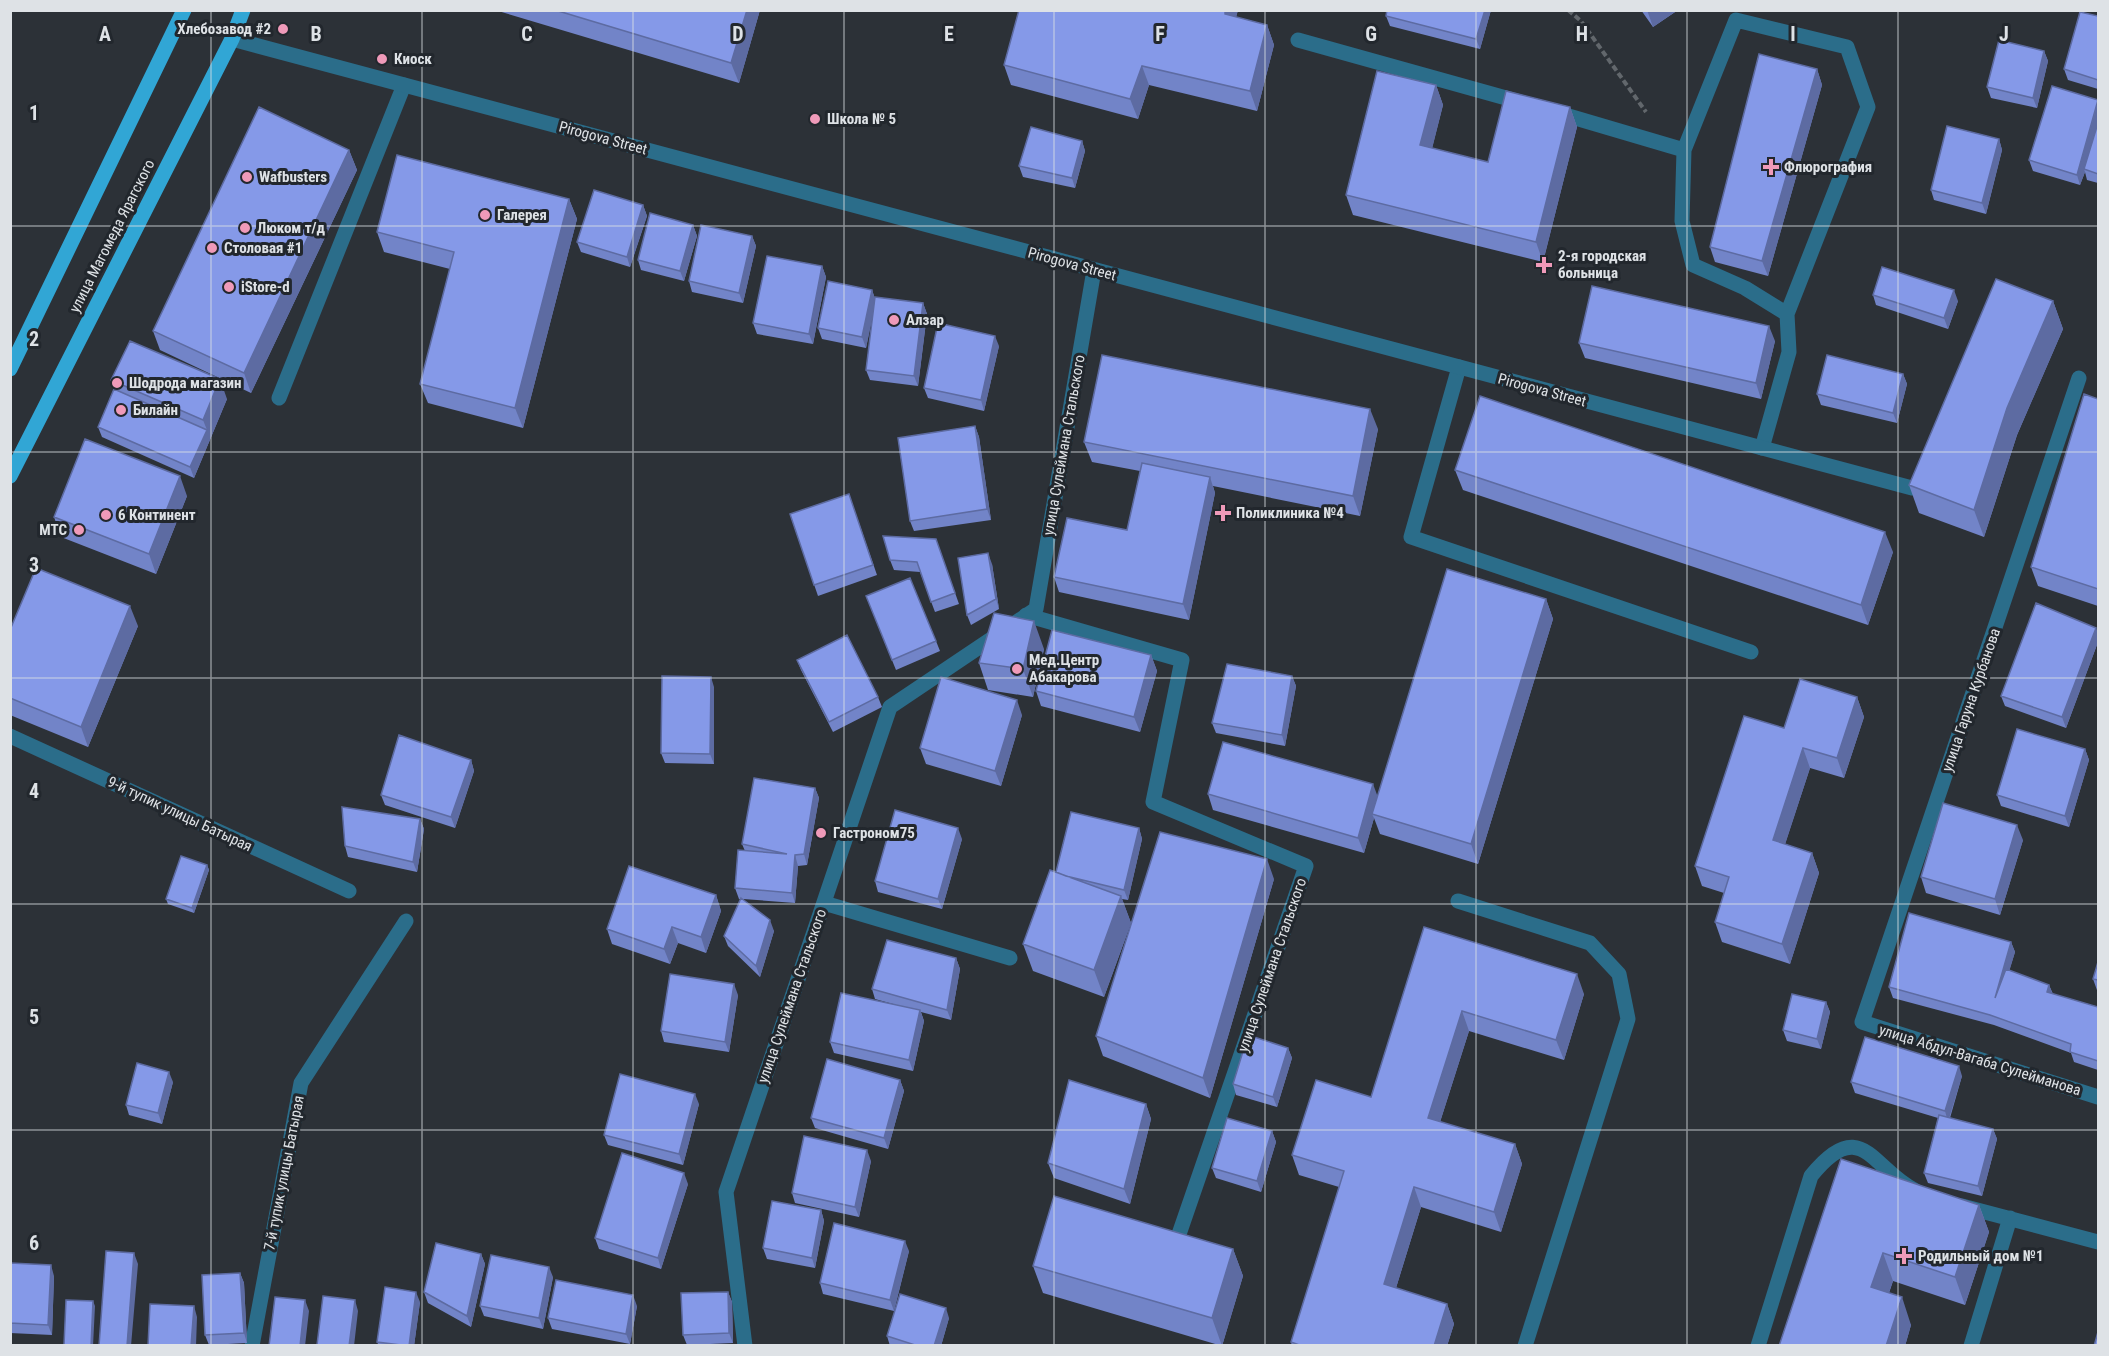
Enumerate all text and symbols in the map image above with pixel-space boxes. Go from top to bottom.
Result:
place label: Хлебозавод #2 [177,20,271,38]
text: A [99,22,111,46]
marker: Хлебозавод #2 [276,22,290,36]
text: B [310,22,322,46]
text: C [521,22,533,46]
text: D [732,22,744,46]
text: E [944,22,954,46]
text: F [1155,22,1165,46]
text: G [1365,22,1377,46]
text: H [1576,22,1588,46]
text: I [1790,22,1796,46]
text: J [1999,22,2009,46]
place label: Киоск [394,50,432,68]
marker: Киоск [375,52,389,66]
text: 1 [29,101,39,125]
place label: Школа № 5 [827,110,896,128]
marker: Школа № 5 [808,112,822,126]
street label: Pirogova Street [557,118,649,158]
street label: улица Магомеда Ярагского [66,156,158,316]
marker: Флюрография [1762,158,1780,176]
place label: Флюрография [1784,158,1872,176]
place label: Wafbusters [259,168,327,186]
marker: Wafbusters [240,170,254,184]
place label: Галерея [497,206,547,224]
marker: Галерея [478,208,492,222]
place label: Люком т/д [257,219,326,237]
marker: Люком т/д [238,221,252,235]
place label: Столовая #1 [224,239,302,257]
marker: Столовая #1 [205,241,219,255]
street label: Pirogova Street [1026,244,1118,284]
place label: 2-я городская больница [1558,247,1646,282]
marker: 2-я городская больница [1535,256,1553,274]
place label: iStore-d [241,278,290,296]
marker: iStore-d [222,280,236,294]
place label: Алзар [906,311,944,329]
marker: Алзар [887,313,901,327]
text: 2 [29,327,39,351]
street label: улица Сулеймана Стальского [1039,353,1089,537]
street label: Pirogova Street [1496,370,1588,410]
place label: Шодрода магазин [129,374,242,392]
marker: Шодрода магазин [110,376,124,390]
place label: Билайн [133,401,178,419]
marker: Билайн [114,403,128,417]
marker: Поликлиника №4 [1214,504,1232,522]
place label: Поликлиника №4 [1236,504,1344,522]
place label: 6 Континент [118,506,196,524]
marker: 6 Континент [99,508,113,522]
place label: МТС [39,521,67,539]
marker: МТС [72,523,86,537]
text: 3 [29,553,39,577]
street label: улица Гаруна Курбанова [1938,626,2004,774]
place label: Мед.Центр Абакарова [1029,651,1099,686]
marker: Мед.Центр Абакарова [1010,662,1024,676]
street label: 9-й тупик улицы Батырая [105,773,255,855]
text: 4 [29,779,39,803]
place label: Гастроном75 [833,824,915,842]
marker: Гастроном75 [814,826,828,840]
street label: улица Сулеймана Стальского [1234,876,1310,1054]
street label: улица Сулеймана Стальского [754,907,830,1085]
text: 5 [29,1005,39,1029]
street label: улица Абдул-Вагаба Сулейманова [1877,1021,2083,1099]
street label: 7-й тупик улицы Батырая [260,1094,308,1252]
text: 6 [29,1231,39,1255]
marker: Родильный дом №1 [1895,1247,1913,1265]
place label: Родильный дом №1 [1918,1247,2044,1265]

